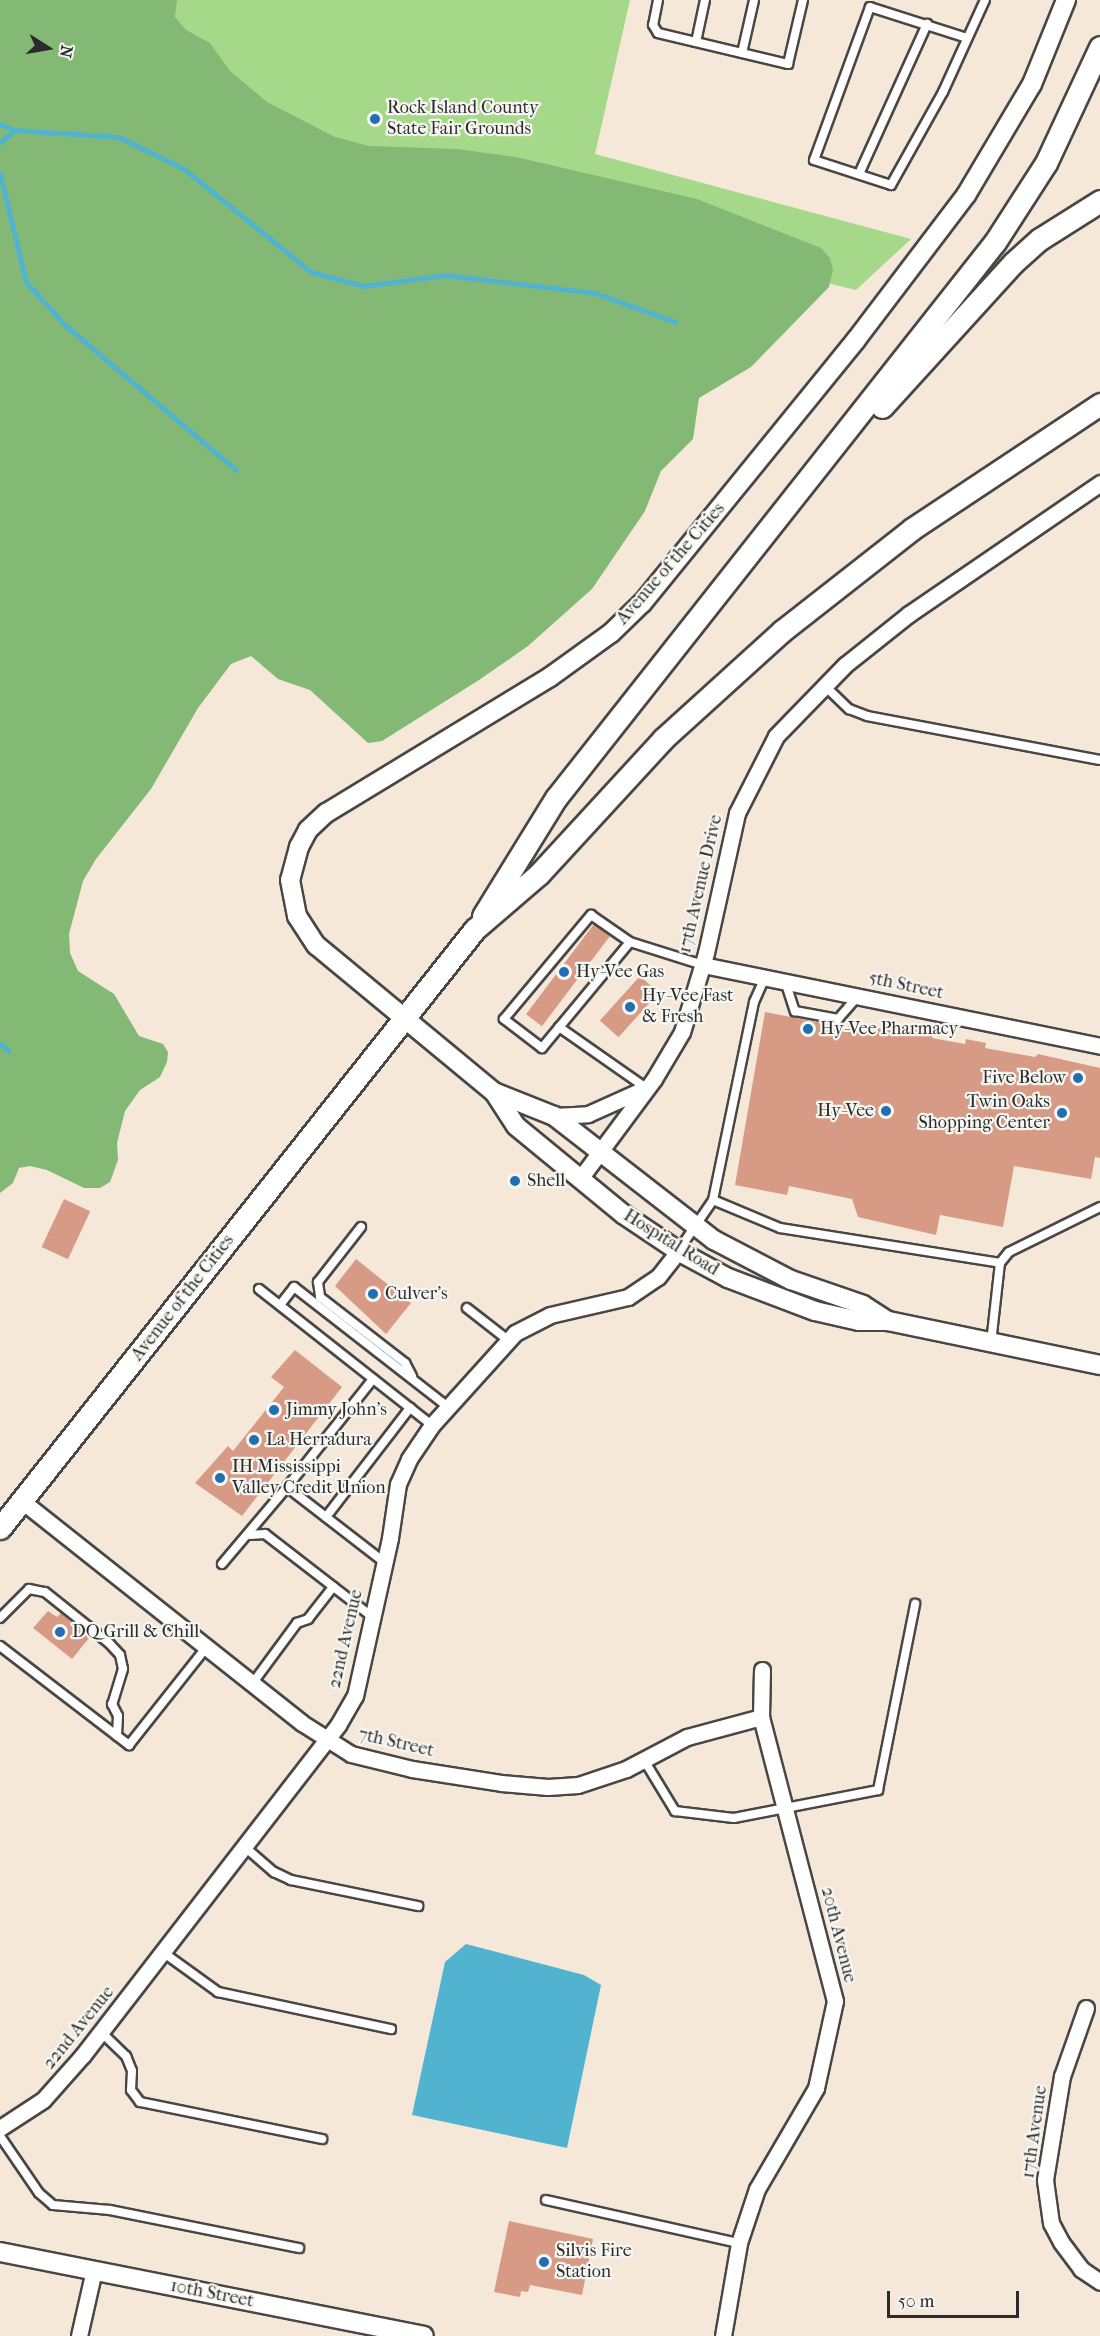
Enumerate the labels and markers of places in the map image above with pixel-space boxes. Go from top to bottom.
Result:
place label: Rock Island County State Fair Grounds [387,98,538,140]
marker: Rock Island County State Fair Grounds [368,112,382,126]
place label: Hy-Vee Gas [576,961,664,983]
marker: Hy-Vee Gas [557,965,571,979]
place label: Hy-Vee Fast & Fresh [642,986,733,1028]
marker: Hy-Vee Fast & Fresh [623,1000,637,1014]
place label: Hy-Vee Pharmacy [820,1018,958,1040]
marker: Hy-Vee Pharmacy [801,1022,815,1036]
place label: Five Below [982,1067,1066,1089]
marker: Five Below [1071,1071,1085,1085]
place label: Twin Oaks Shopping Center [919,1092,1050,1134]
place label: Hy-Vee [817,1100,874,1122]
marker: Hy-Vee [879,1104,893,1118]
marker: Twin Oaks Shopping Center [1055,1106,1069,1120]
place label: Shell [527,1170,565,1192]
marker: Shell [508,1174,522,1188]
place label: Culver's [385,1283,448,1305]
marker: Culver's [366,1287,380,1301]
place label: Jimmy John's [286,1399,387,1421]
marker: Jimmy John's [267,1403,281,1417]
place label: La Herradura [266,1429,372,1451]
marker: La Herradura [247,1433,261,1447]
place label: IH Mississippi Valley Credit Union [232,1457,386,1500]
marker: IH Mississippi Valley Credit Union [213,1471,227,1485]
place label: DQ Grill & Chill [72,1621,199,1643]
marker: DQ Grill & Chill [53,1625,67,1639]
place label: Silvis Fire Station [556,2241,632,2284]
marker: Silvis Fire Station [537,2255,551,2269]

